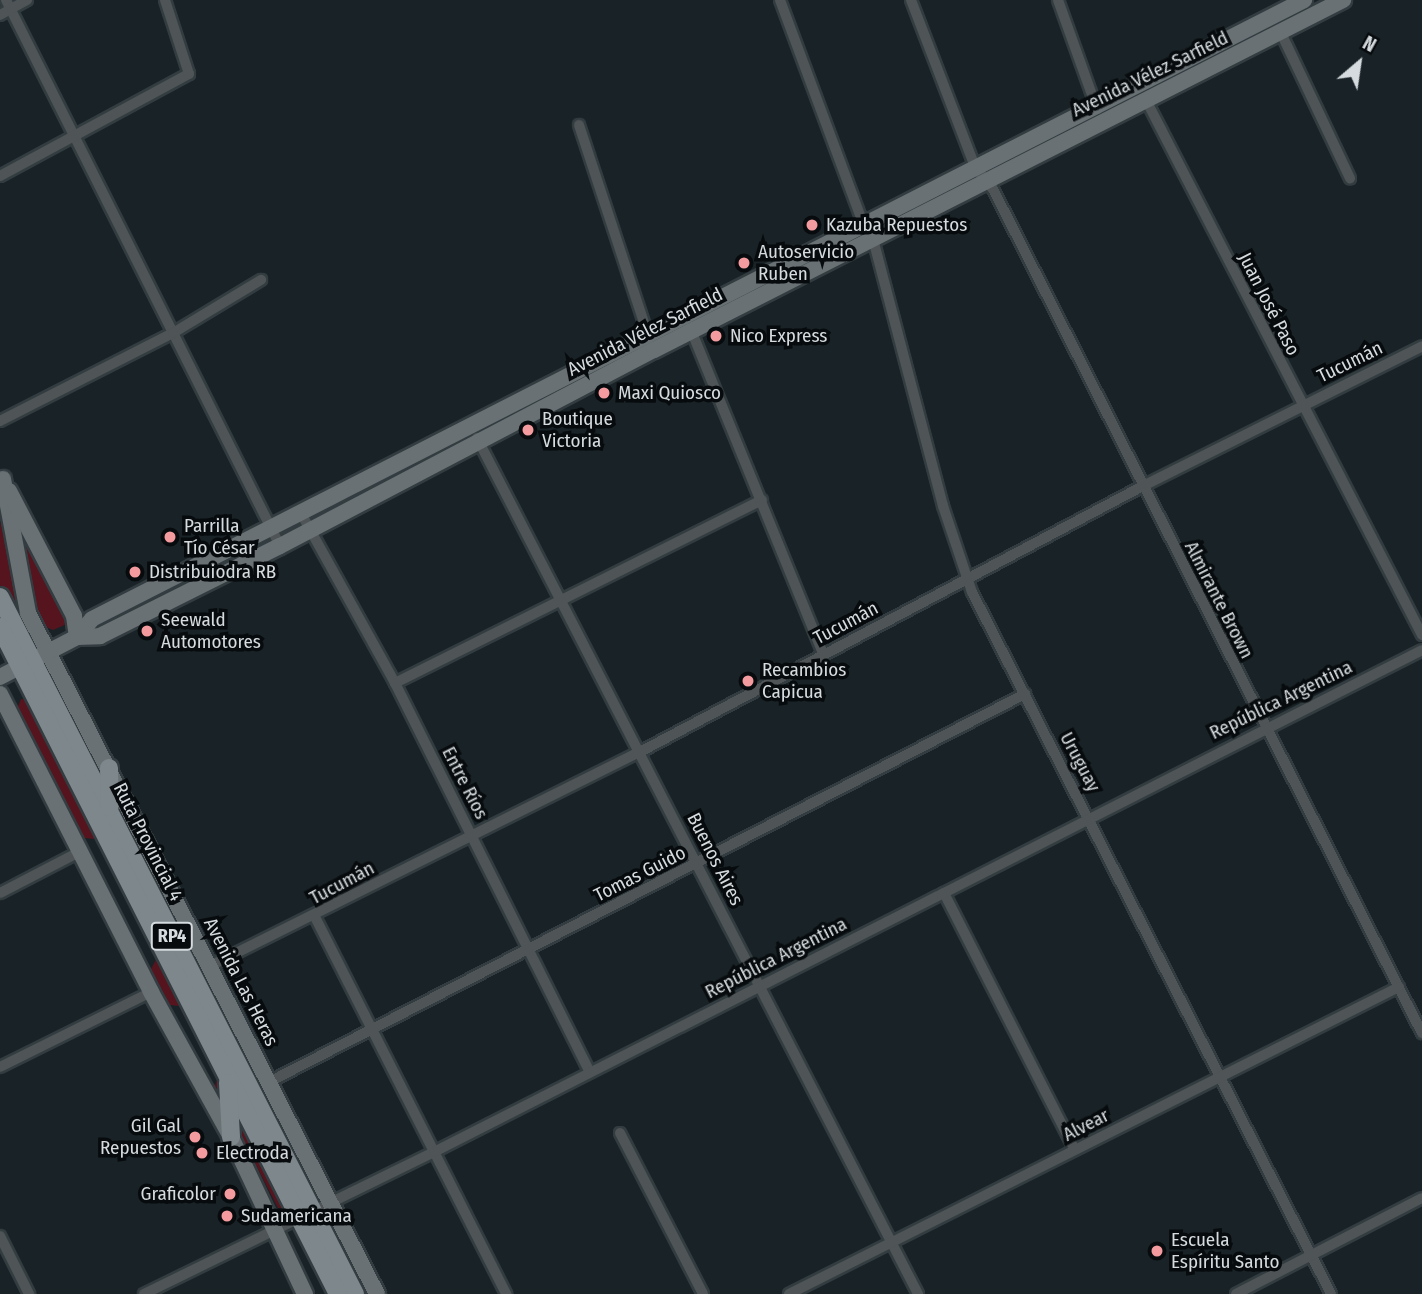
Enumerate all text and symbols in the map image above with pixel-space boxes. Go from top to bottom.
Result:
street label: Avenida Vélez Sarfield [1068,26,1232,122]
north arrow [1324,28,1394,98]
text: N [1359,31,1380,57]
place label: Kazuba Repuestos [826,214,967,236]
marker: Kazuba Repuestos [804,217,820,233]
place label: Autoservicio Ruben [758,241,854,285]
street label: Juan José Paso [1233,249,1305,359]
marker: Autoservicio Ruben [736,255,752,271]
street label: Avenida Vélez Sarfield [564,283,726,381]
place label: Nico Express [730,325,827,347]
marker: Nico Express [708,328,724,344]
street label: Tucumán [1314,336,1386,388]
place label: Maxi Quiosco [618,382,721,404]
marker: Maxi Quiosco [596,385,612,401]
place label: Boutique Victoria [542,408,613,452]
marker: Boutique Victoria [520,422,536,438]
place label: Parrilla Tío César [184,515,255,559]
marker: Parrilla Tío César [162,529,178,545]
street label: Almirante Brown [1180,538,1258,662]
place label: Distribuiodra RB [149,561,276,583]
marker: Distribuiodra RB [127,564,143,580]
street label: Tucumán [810,597,882,649]
place label: Seewald Automotores [161,609,261,653]
marker: Seewald Automotores [139,623,155,639]
street label: República Argentina [1206,656,1356,744]
place label: Recambios Capicua [762,659,846,703]
marker: Recambios Capicua [740,673,756,689]
street label: Uruguay [1055,728,1105,796]
street label: Entre Ríos [437,743,493,823]
street label: Ruta Provincial 4 [108,779,188,905]
street label: Buenos Aires [682,809,748,909]
street label: Tomas Guido [590,841,690,907]
street label: Tucumán [306,857,378,909]
street label: República Argentina [701,912,851,1004]
street label: Avenida Las Heras [199,914,283,1050]
road number: RP4 [149,922,195,951]
street label: Alvear [1059,1104,1113,1146]
place label: Gil Gal Repuestos [100,1115,181,1159]
marker: Gil Gal Repuestos [187,1129,203,1145]
place label: Electroda [216,1142,289,1164]
marker: Electroda [194,1145,210,1161]
place label: Graficolor [141,1183,216,1205]
marker: Graficolor [222,1186,238,1202]
place label: Sudamericana [241,1205,352,1227]
marker: Sudamericana [219,1208,235,1224]
place label: Escuela Espíritu Santo [1171,1229,1280,1273]
marker: Escuela Espíritu Santo [1149,1243,1165,1259]

